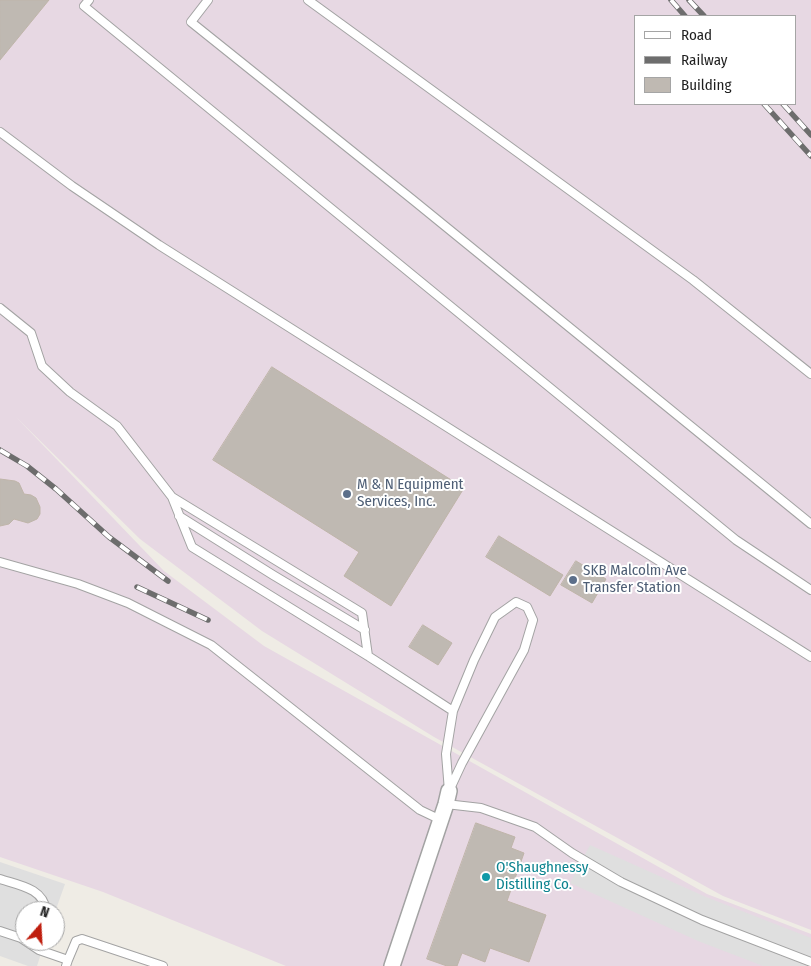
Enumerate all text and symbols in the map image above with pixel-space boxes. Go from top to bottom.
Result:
legend [634,15,796,105]
text: Road [681,26,712,44]
text: Railway [681,51,728,69]
text: Building [681,76,732,94]
place label: M & N Equipment Services, Inc. [357,476,463,511]
marker: M & N Equipment Services, Inc. [341,488,353,500]
place label: SKB Malcolm Ave Transfer Station [583,562,687,597]
marker: SKB Malcolm Ave Transfer Station [567,574,579,586]
place label: O'Shaughnessy Distilling Co. [496,859,588,894]
marker: O'Shaughnessy Distilling Co. [480,871,492,883]
north arrow [15,901,65,951]
text: N [38,903,51,922]

